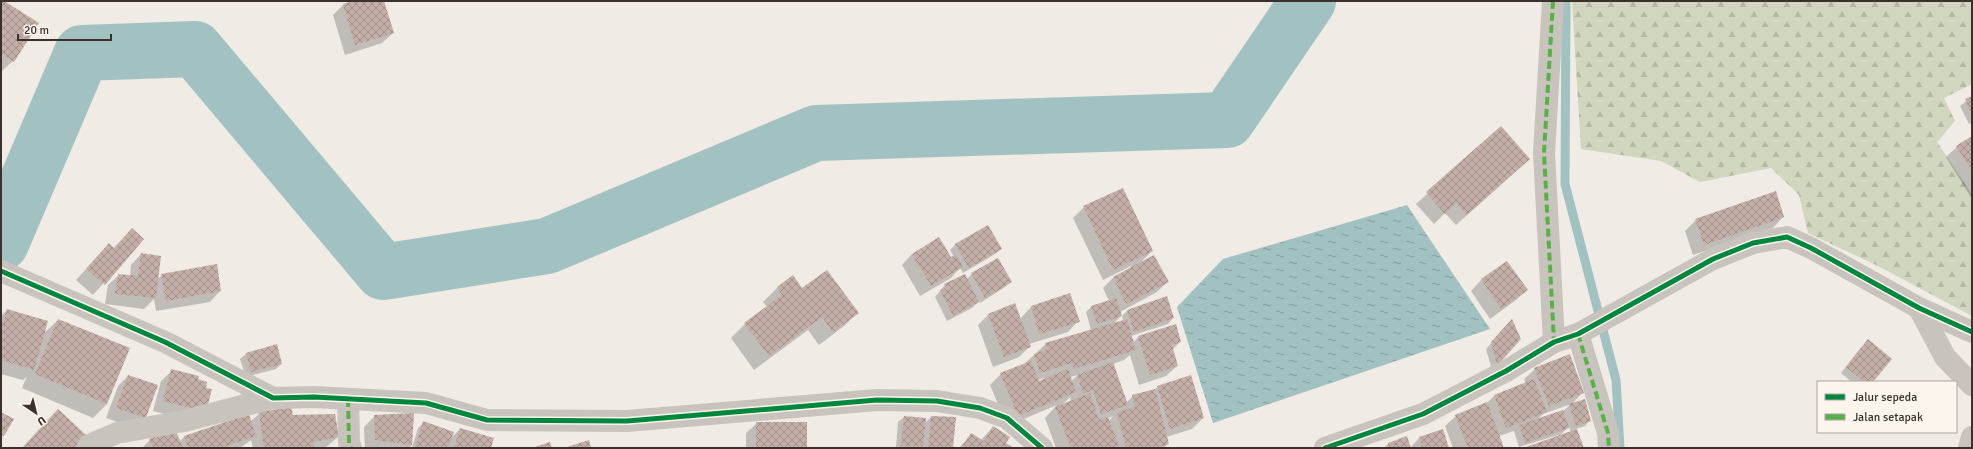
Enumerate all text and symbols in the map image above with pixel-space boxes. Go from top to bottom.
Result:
scale bar [18,16,111,42]
text: 20 m [24,23,49,38]
legend [1817,381,1957,433]
text: Jalur sepeda [1853,390,1917,405]
north arrow [16,393,56,433]
text: Jalan setapak [1853,410,1923,425]
text: U [35,413,48,428]

